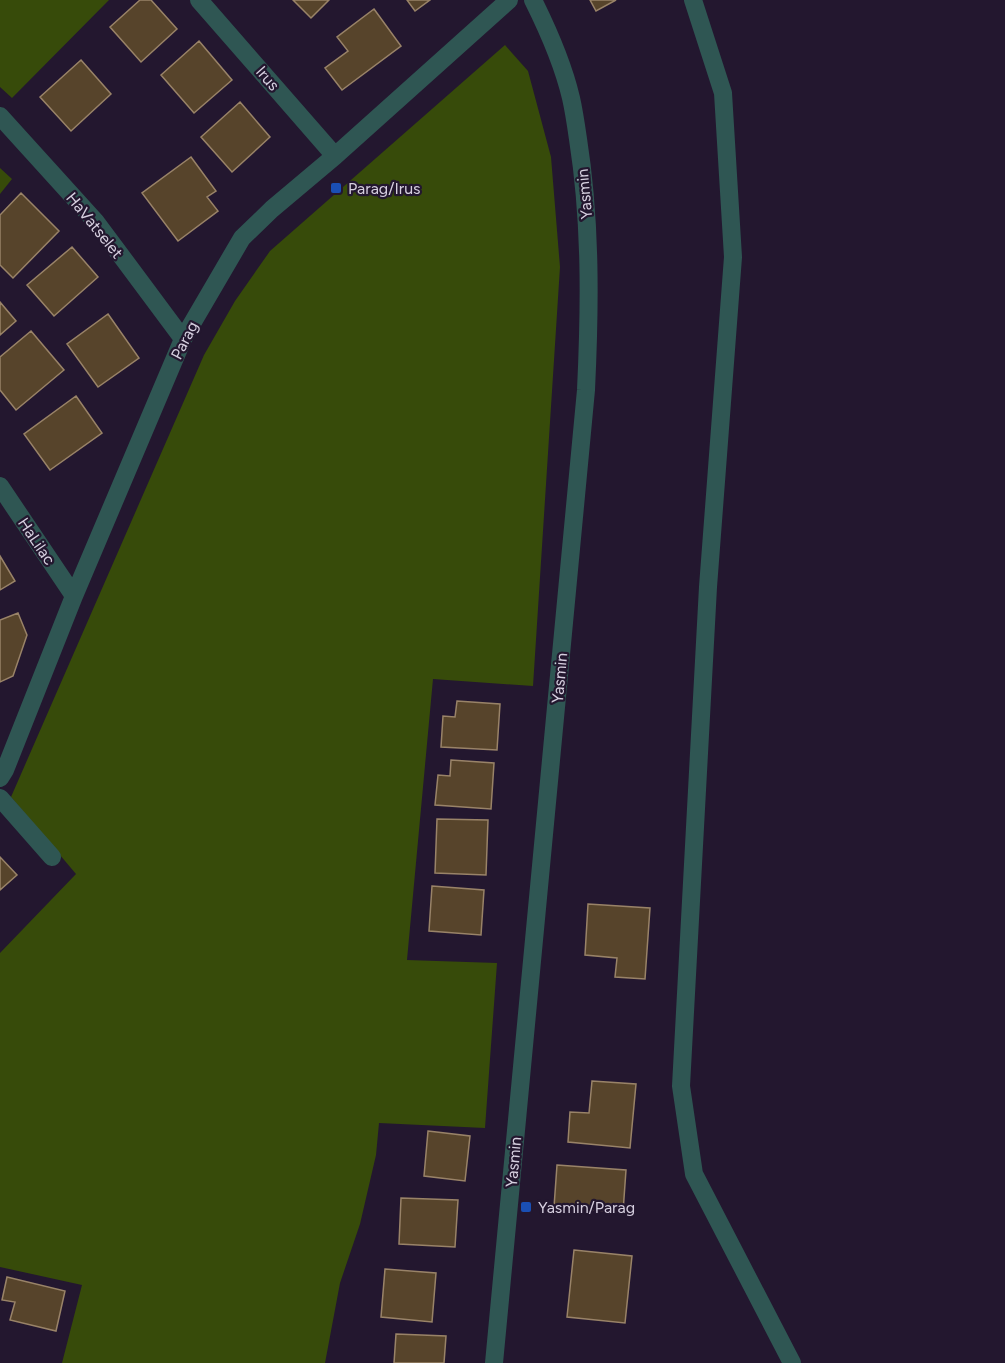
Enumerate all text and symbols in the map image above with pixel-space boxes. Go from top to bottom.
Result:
street label: Irus [252,62,283,94]
street label: Yasmin [573,168,596,220]
place label: Parag/Irus [348,179,421,198]
marker: Parag/Irus [329,181,343,195]
street label: HaVatselet [62,189,127,262]
street label: Parag [167,318,202,362]
street label: HaLilac [14,514,59,569]
street label: Yasmin [548,652,571,704]
street label: Yasmin [502,1136,525,1188]
place label: Yasmin/Parag [538,1198,635,1217]
marker: Yasmin/Parag [519,1200,533,1214]

